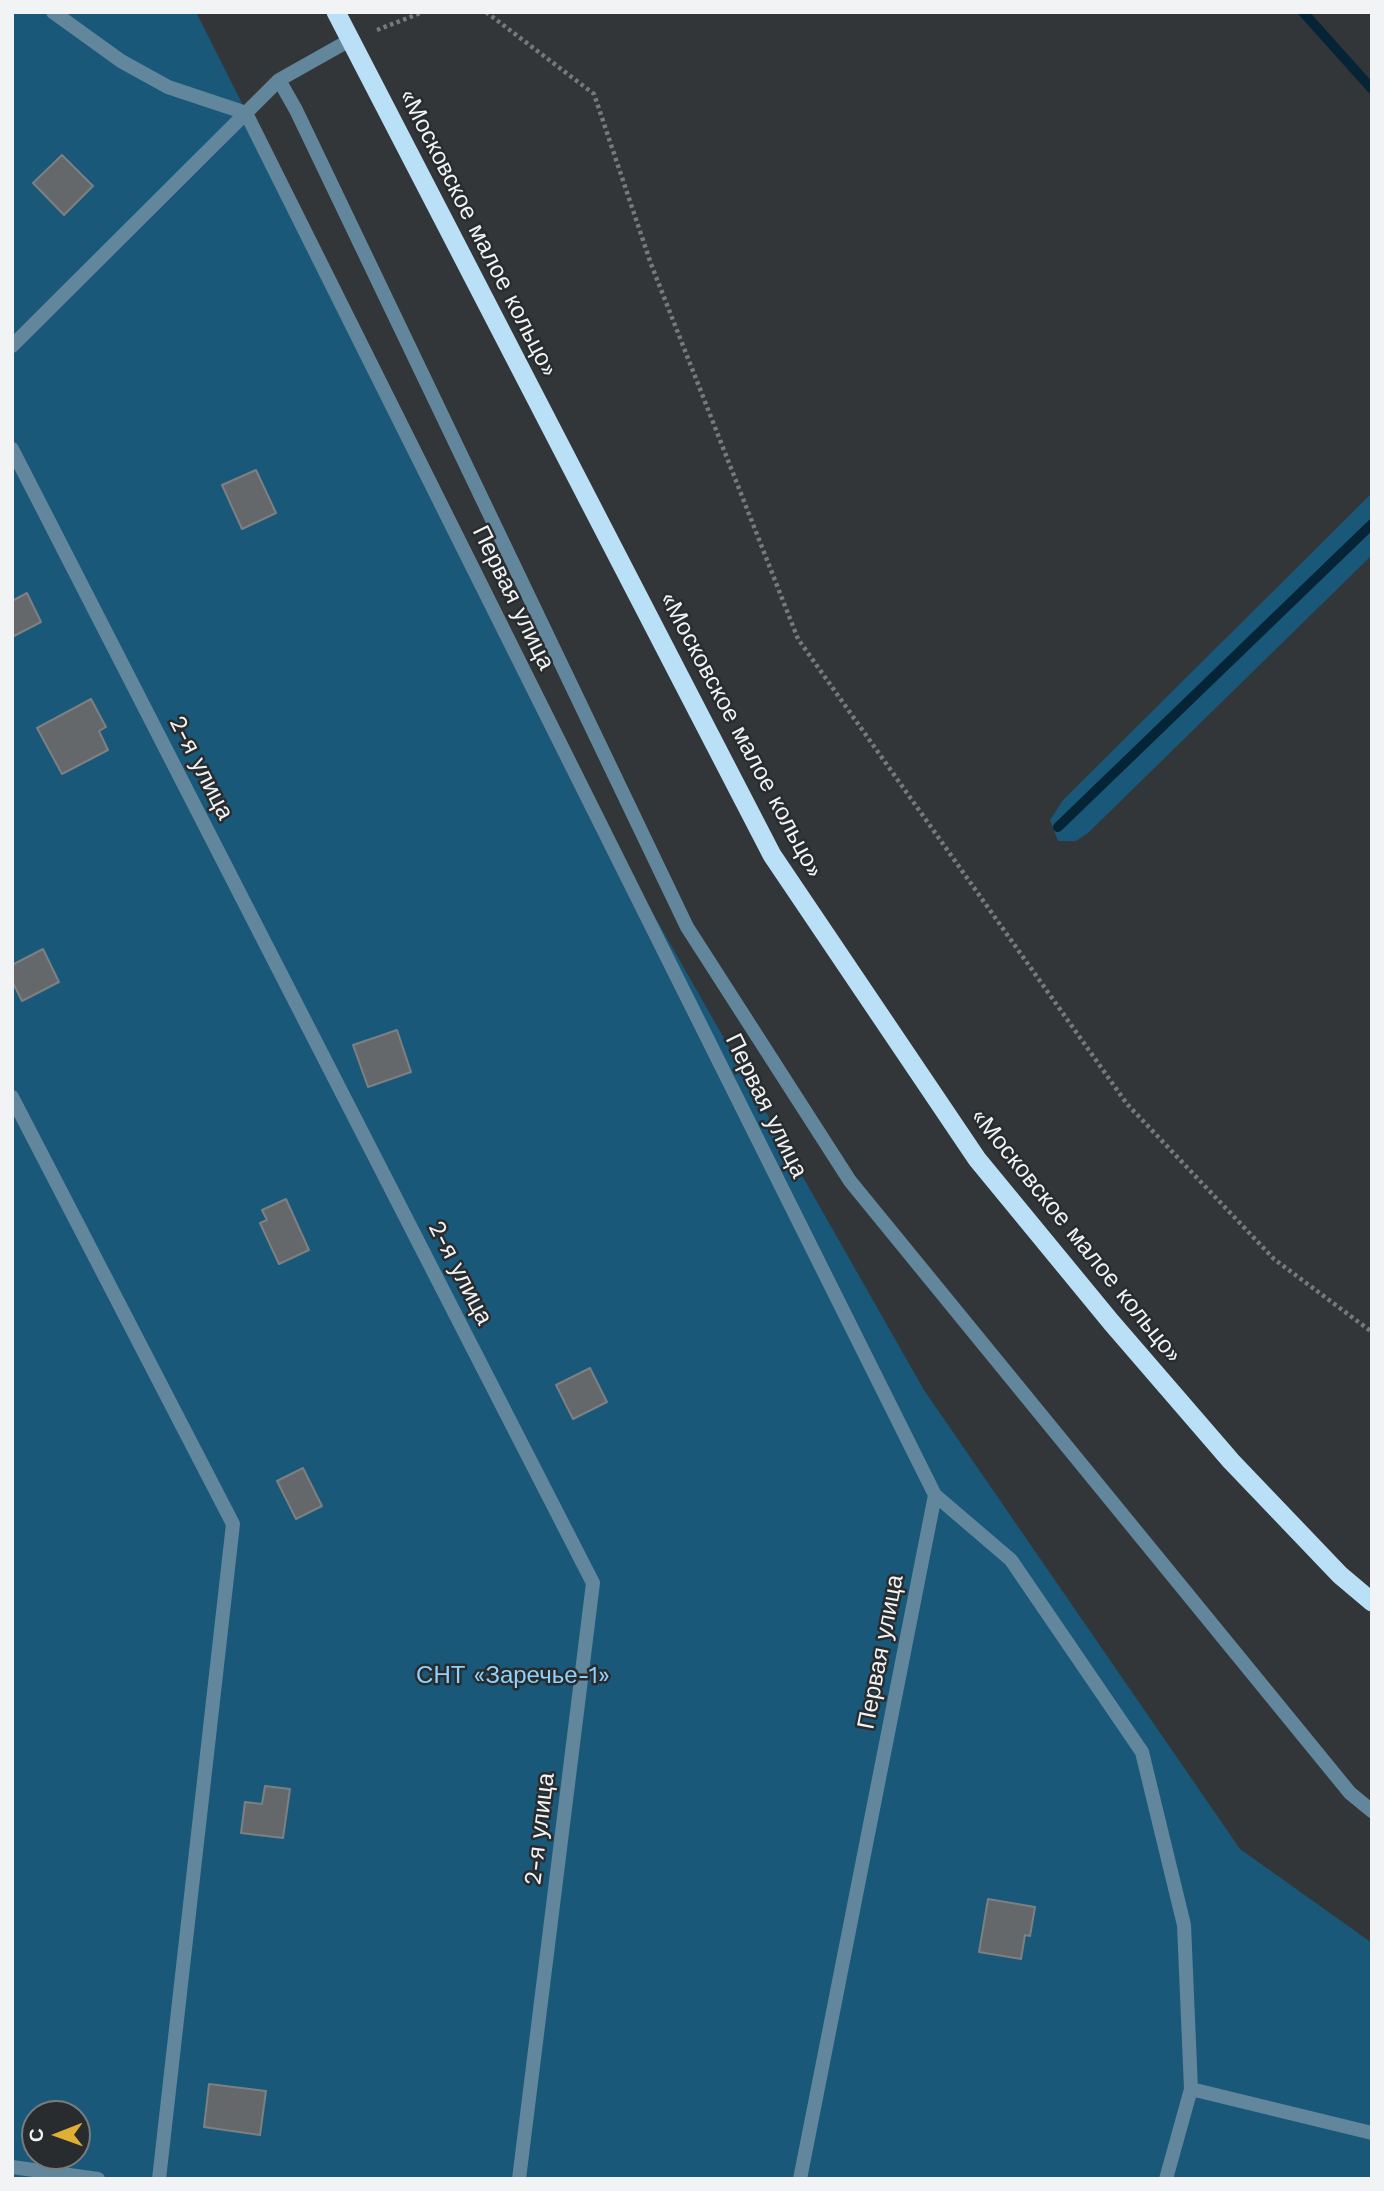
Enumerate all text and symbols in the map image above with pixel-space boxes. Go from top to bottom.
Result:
street label: «Московское малое кольцо» [393,84,563,382]
street label: Первая улица [466,521,560,675]
street label: «Московское малое кольцо» [653,587,829,883]
street label: 2-я улица [163,711,239,825]
street label: Первая улица [719,1029,813,1183]
street label: «Московское малое кольцо» [964,1103,1188,1369]
street label: 2-я улица [422,1216,498,1330]
street label: Первая улица [852,1572,910,1732]
park label: СНТ «Заречье-1» [416,1662,610,1690]
street label: 2-я улица [519,1771,561,1887]
north arrow [21,2100,91,2170]
text: С [25,2128,48,2142]

